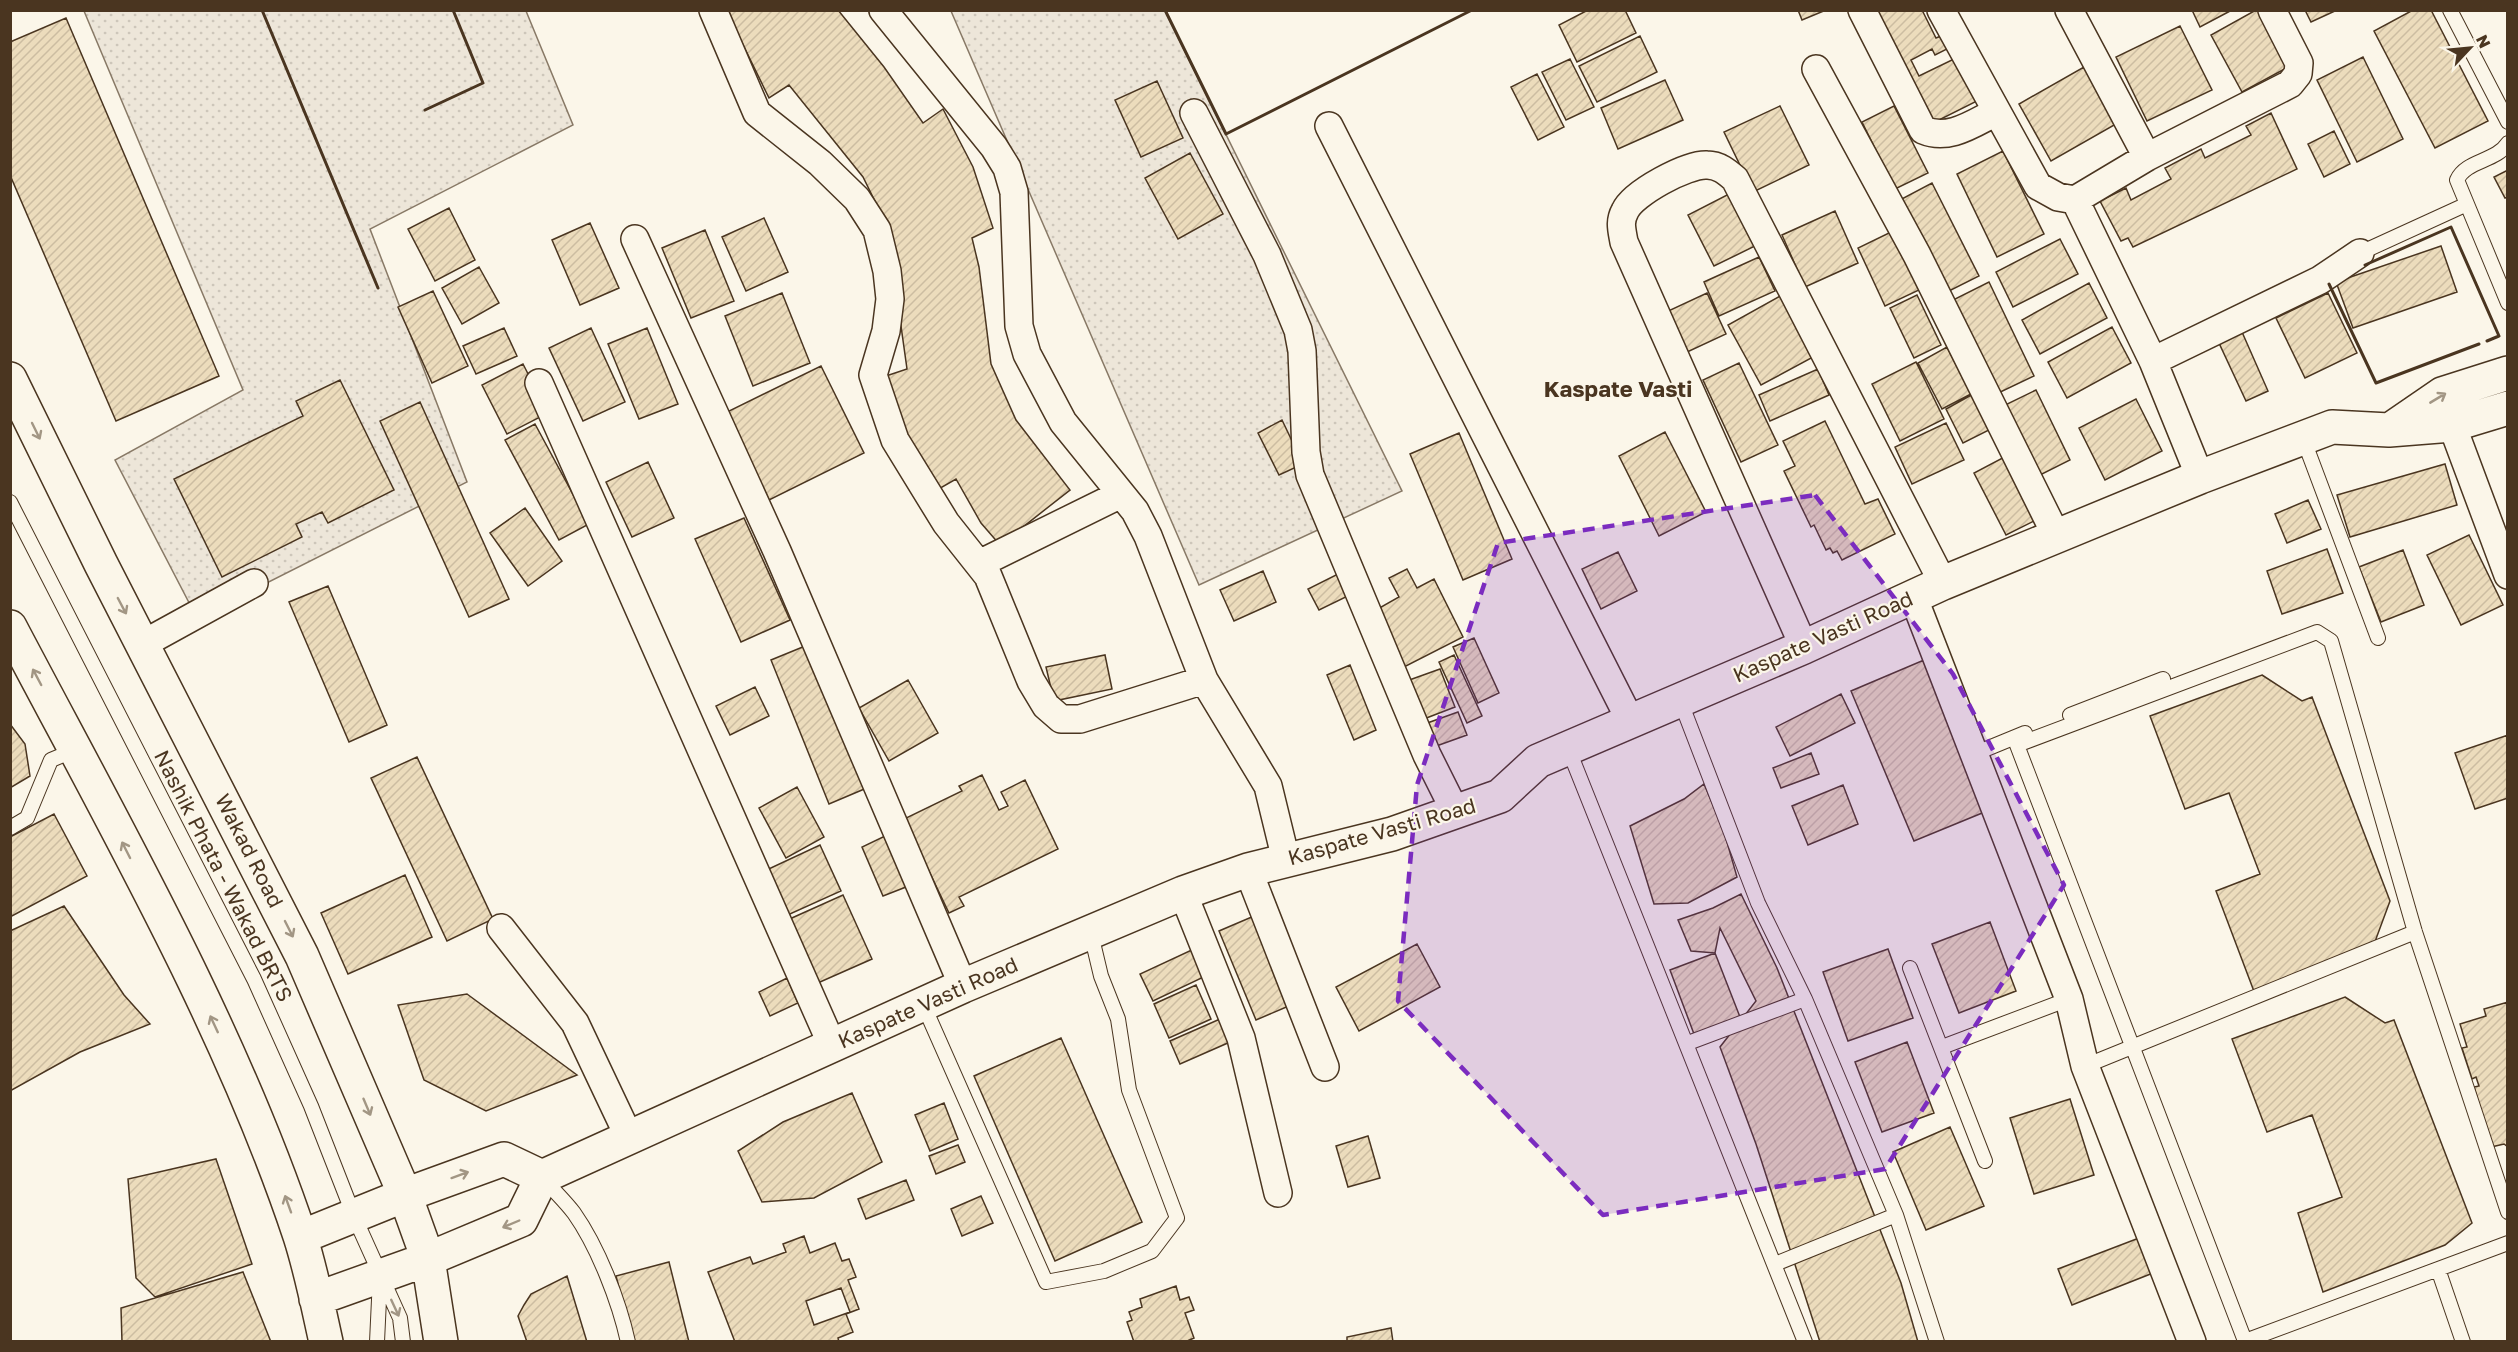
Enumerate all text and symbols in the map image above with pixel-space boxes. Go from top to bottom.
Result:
north arrow [2440,18,2500,78]
text: N [2472,32,2495,51]
district label: Kaspate Vasti [1544,375,1692,402]
one-way arrow [2429,391,2446,403]
one-way arrow [31,422,42,440]
street label: Kaspate Vasti Road [1729,585,1917,687]
one-way arrow [117,597,129,615]
one-way arrow [30,668,42,686]
street label: Nashik Phata - Wakad BRTS [149,745,299,1006]
street label: Wakad Road [210,789,290,912]
street label: Kaspate Vasti Road [1285,792,1479,870]
one-way arrow [120,841,132,859]
one-way arrow [283,919,295,937]
street label: Kaspate Vasti Road [834,951,1022,1053]
one-way arrow [208,1016,219,1034]
one-way arrow [362,1097,373,1116]
one-way arrow [450,1168,469,1179]
one-way arrow [282,1195,293,1214]
one-way arrow [503,1219,521,1230]
one-way arrow [390,1298,402,1316]

